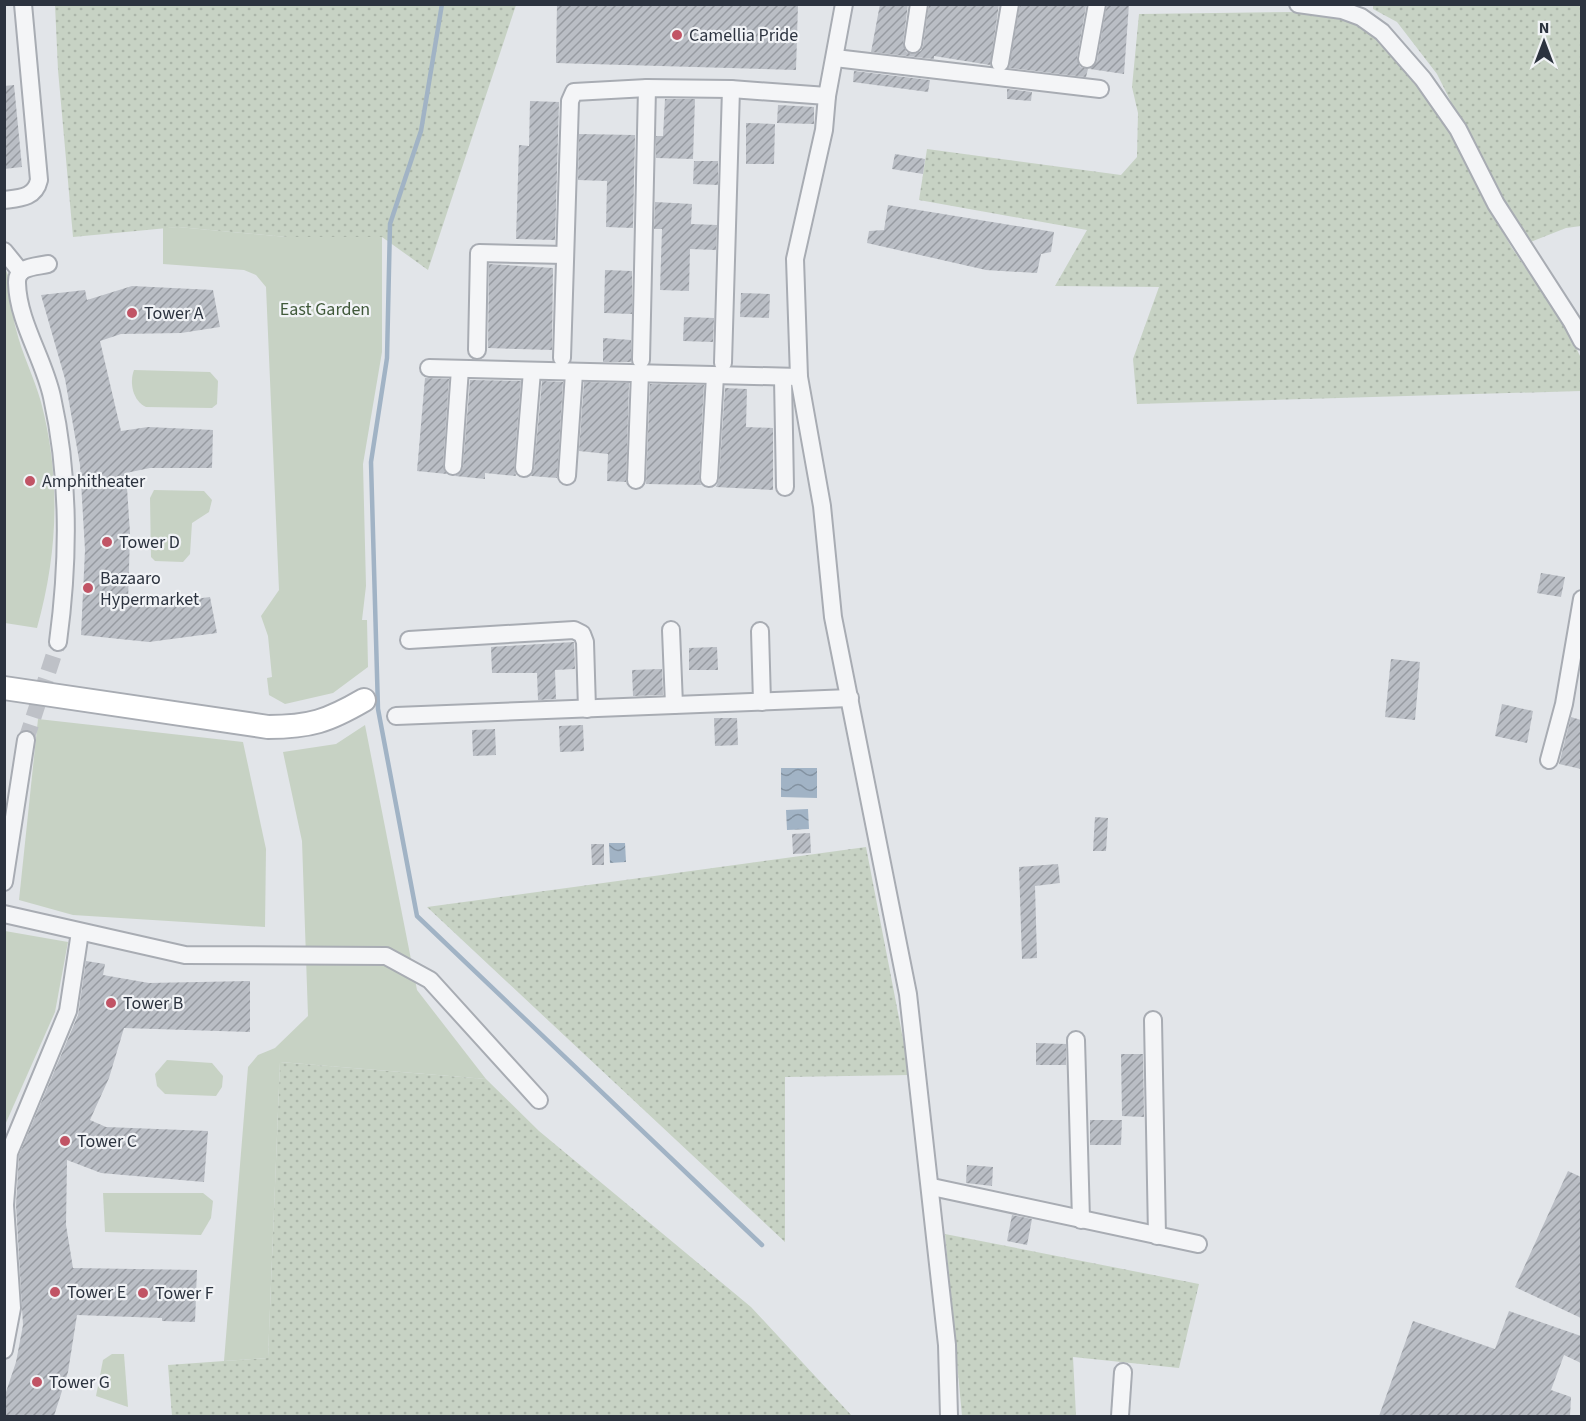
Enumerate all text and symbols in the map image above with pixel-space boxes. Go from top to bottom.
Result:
north arrow [1514,12,1574,72]
text: N [1539,17,1549,39]
place label: Camellia Pride [689,23,798,48]
marker: Camellia Pride [670,28,684,42]
park label: East Garden [280,297,370,322]
place label: Tower A [144,301,204,326]
marker: Tower A [125,306,139,320]
place label: Amphitheater [42,469,146,494]
marker: Amphitheater [23,474,37,488]
place label: Tower D [119,530,180,555]
marker: Tower D [100,535,114,549]
place label: Bazaaro Hypermarket [100,566,199,612]
marker: Bazaaro Hypermarket [81,581,95,595]
place label: Tower B [123,991,183,1016]
marker: Tower B [104,996,118,1010]
place label: Tower C [77,1129,137,1154]
marker: Tower C [58,1134,72,1148]
place label: Tower E [67,1280,126,1305]
place label: Tower F [155,1281,214,1306]
marker: Tower E [48,1285,62,1299]
marker: Tower F [136,1286,150,1300]
place label: Tower G [49,1370,110,1395]
marker: Tower G [30,1375,44,1389]

